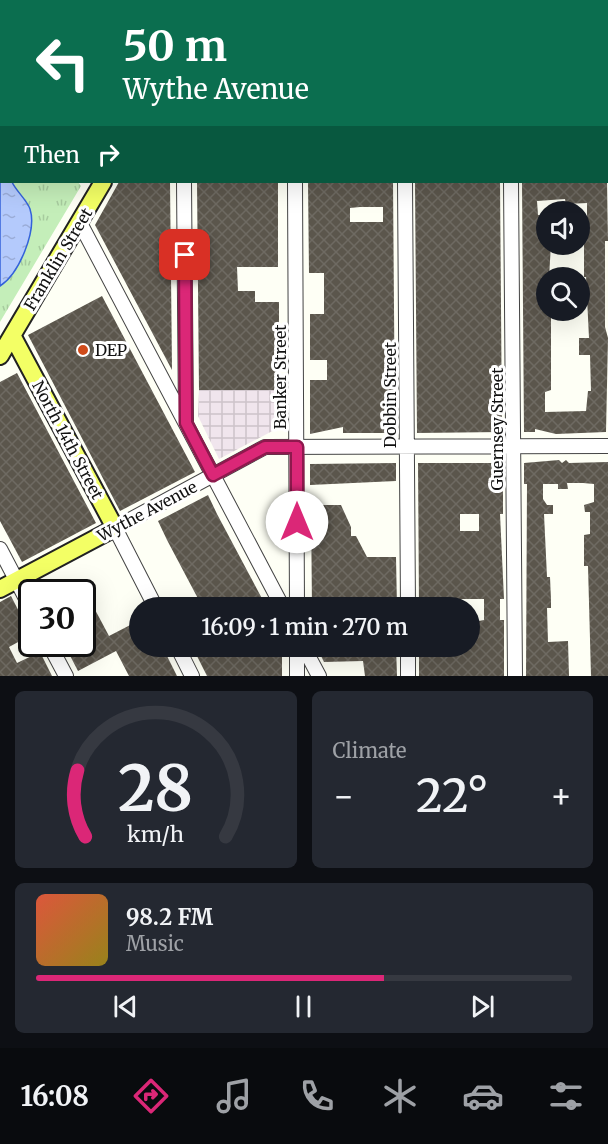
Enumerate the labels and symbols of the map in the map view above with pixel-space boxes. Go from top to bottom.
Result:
street label: Franklin Street [20,203,97,314]
pin [159,229,210,280]
street label: Banker Street [270,324,290,430]
place label: DEP [95,340,127,360]
street label: Dobbin Street [380,341,400,448]
marker: DEP [76,343,90,357]
street label: Guernsey Street [487,367,507,490]
street label: North 14th Street [28,377,108,503]
street label: Wythe Avenue [93,476,200,546]
position arrow [265,490,329,554]
speed limit sign: 30 [18,579,96,657]

